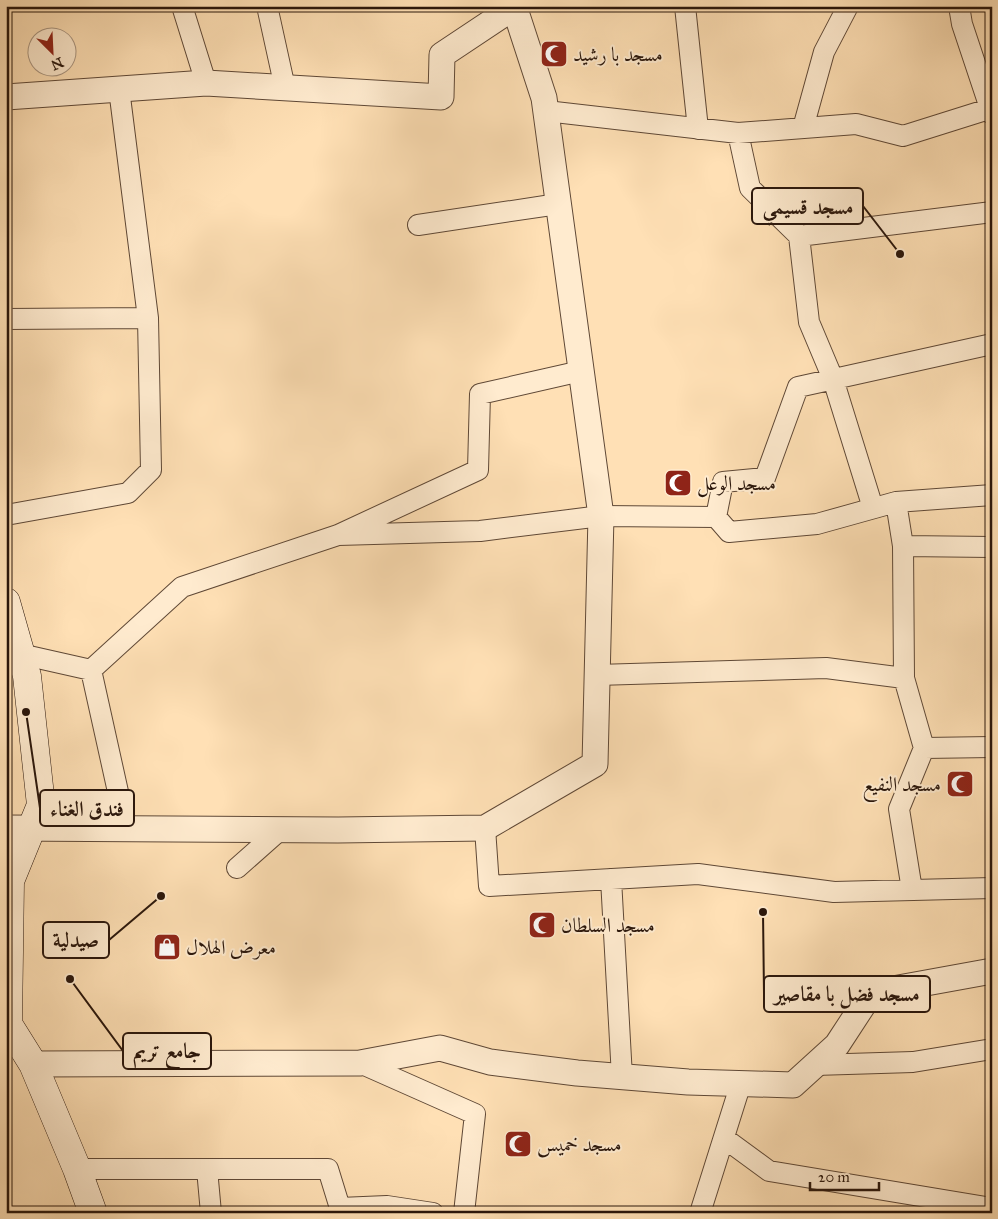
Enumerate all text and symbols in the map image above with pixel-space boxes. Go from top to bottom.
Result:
north arrow [28,28,78,78]
mosque icon: مسجد با رشيد [539,39,569,69]
place label: مسجد با رشيد [573,42,663,66]
text: N [48,53,66,74]
callout: مسجد قسيمي [752,188,863,224]
text: مسجد قسيمي [763,194,853,226]
mosque icon: مسجد الوعل [663,468,693,498]
place label: مسجد الوعل [697,471,776,498]
mosque icon: مسجد النفيع [945,769,975,799]
place label: مسجد النفيع [862,772,941,802]
callout: فندق الغناء [40,790,134,826]
text: فندق الغناء [50,796,124,822]
mosque icon: مسجد السلطان [527,910,557,940]
place label: مسجد السلطان [561,913,655,937]
callout: صيدلية [43,922,109,958]
text: صيدلية [53,927,99,953]
shop icon: معرض الهلال [152,932,182,962]
place label: معرض الهلال [186,935,276,960]
callout: مسجد فضل با مقاصير [764,976,930,1012]
text: مسجد فضل با مقاصير [772,981,920,1009]
callout: جامع تريم [123,1033,211,1069]
text: جامع تريم [133,1038,201,1070]
mosque icon: مسجد خميس [503,1129,533,1159]
place label: مسجد خميس [537,1132,622,1158]
scale bar [810,1159,879,1191]
text: 20 m [818,1168,850,1186]

